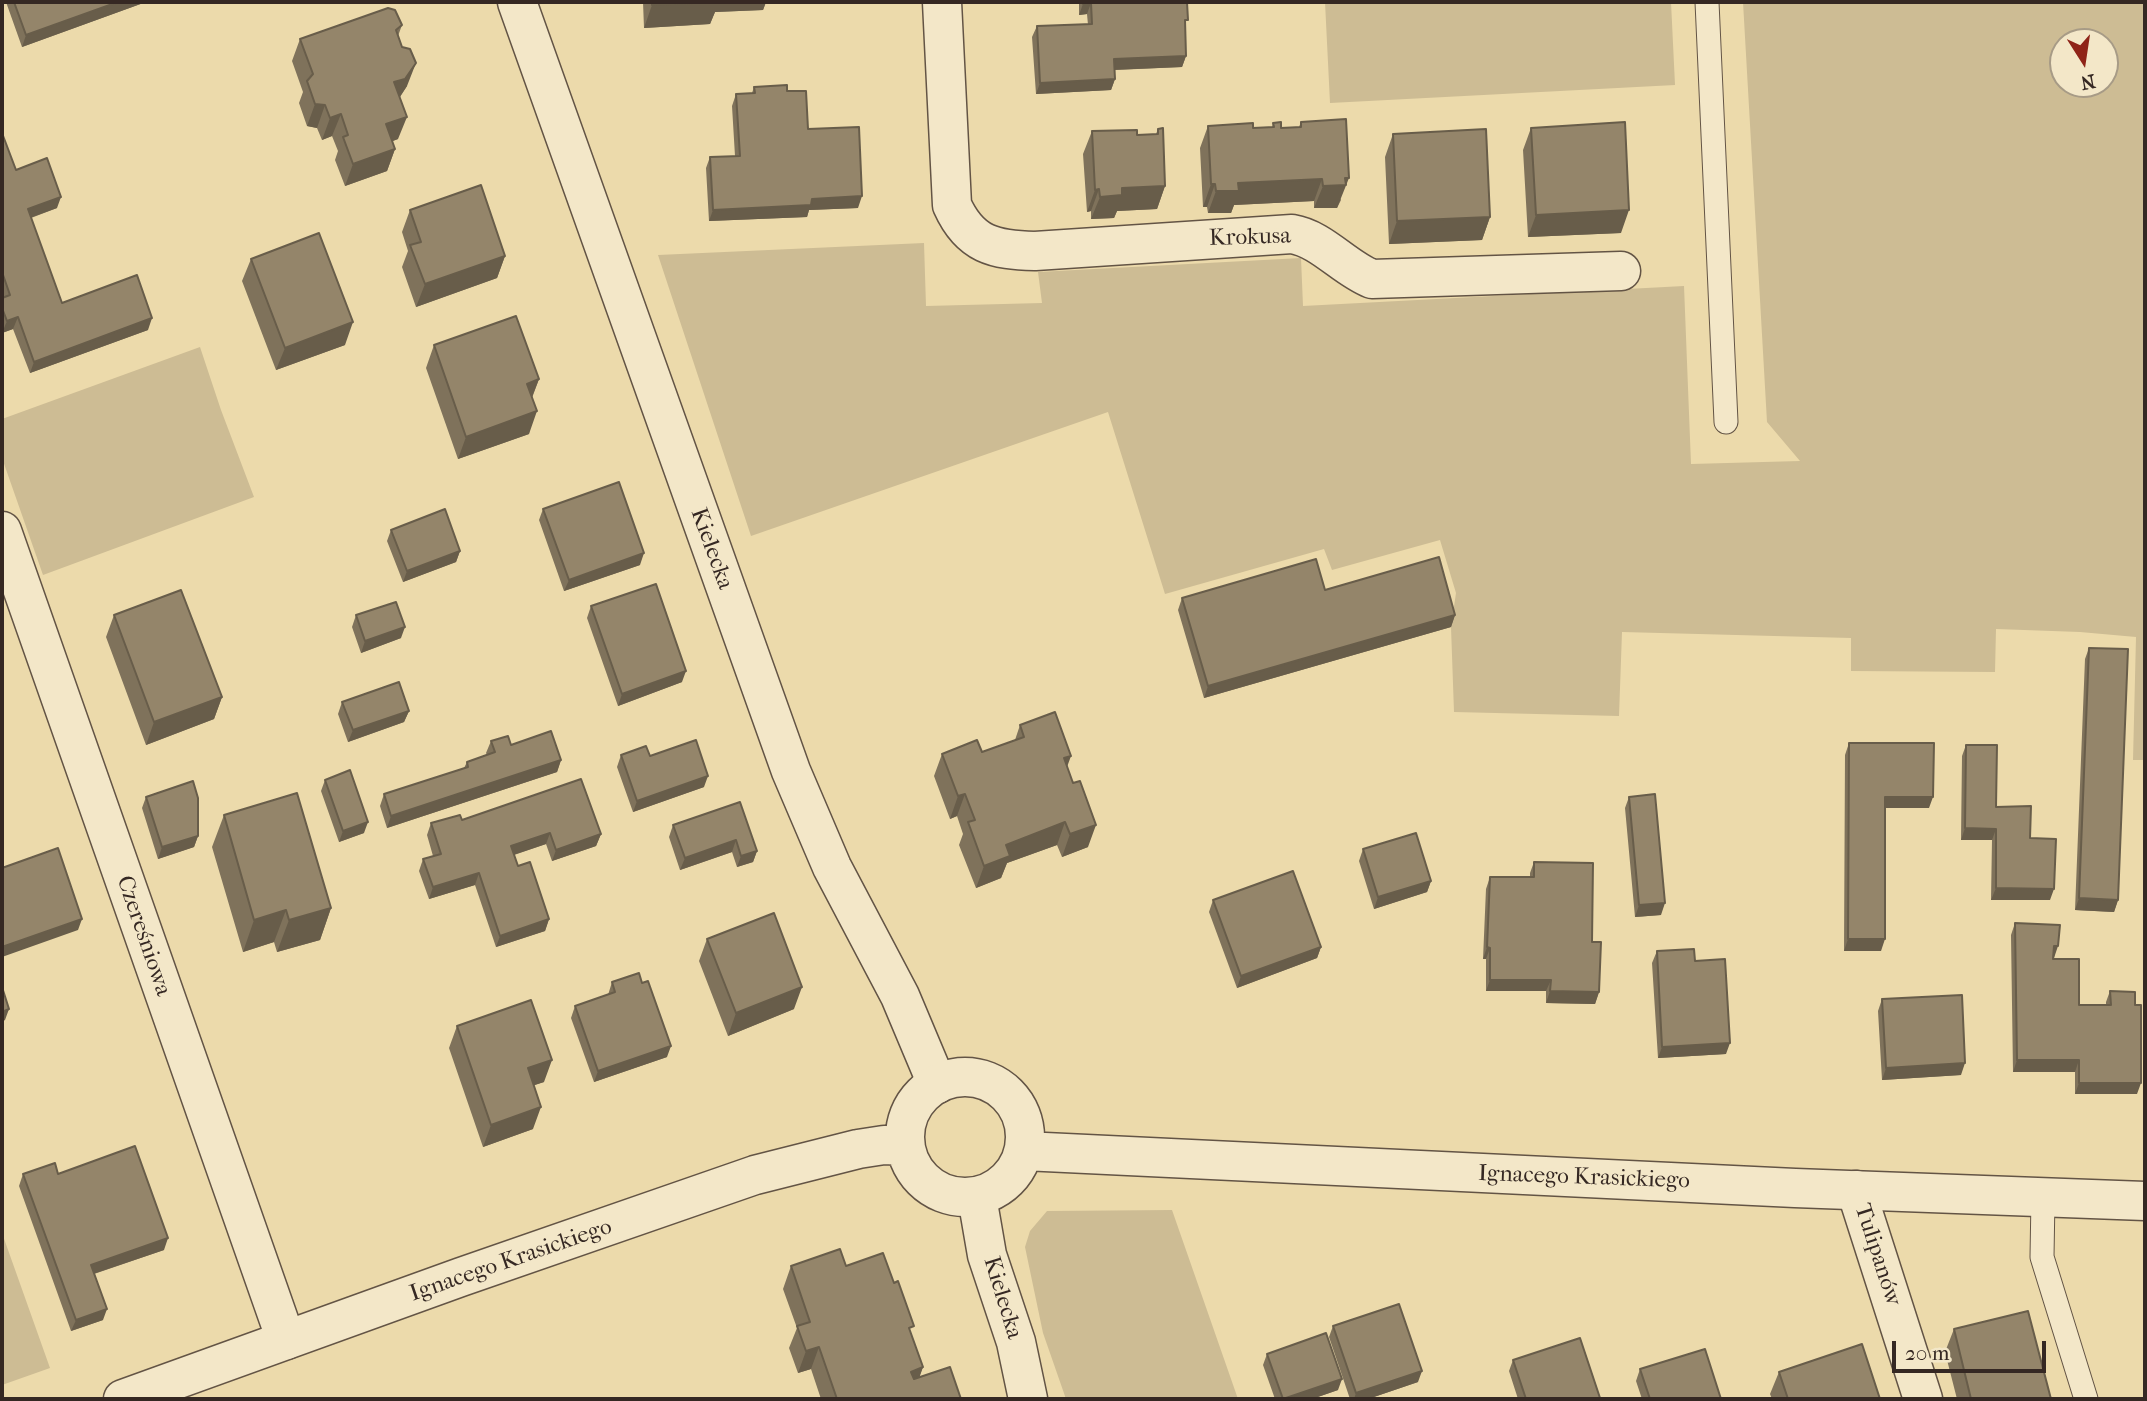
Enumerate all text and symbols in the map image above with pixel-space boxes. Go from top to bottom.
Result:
north arrow [2049,28,2119,98]
text: N [2079,69,2097,94]
street label: Krokusa [1209,223,1291,253]
street label: Kielecka [684,504,738,594]
street label: Czereśniowa [110,872,176,1000]
street label: Ignacego Krasickiego [1478,1161,1690,1195]
street label: Tulipanów [1848,1200,1906,1310]
street label: Ignacego Krasickiego [406,1213,616,1309]
street label: Kielecka [976,1253,1028,1343]
scale bar [1895,1328,2049,1372]
text: 20 m [1905,1341,1949,1365]

